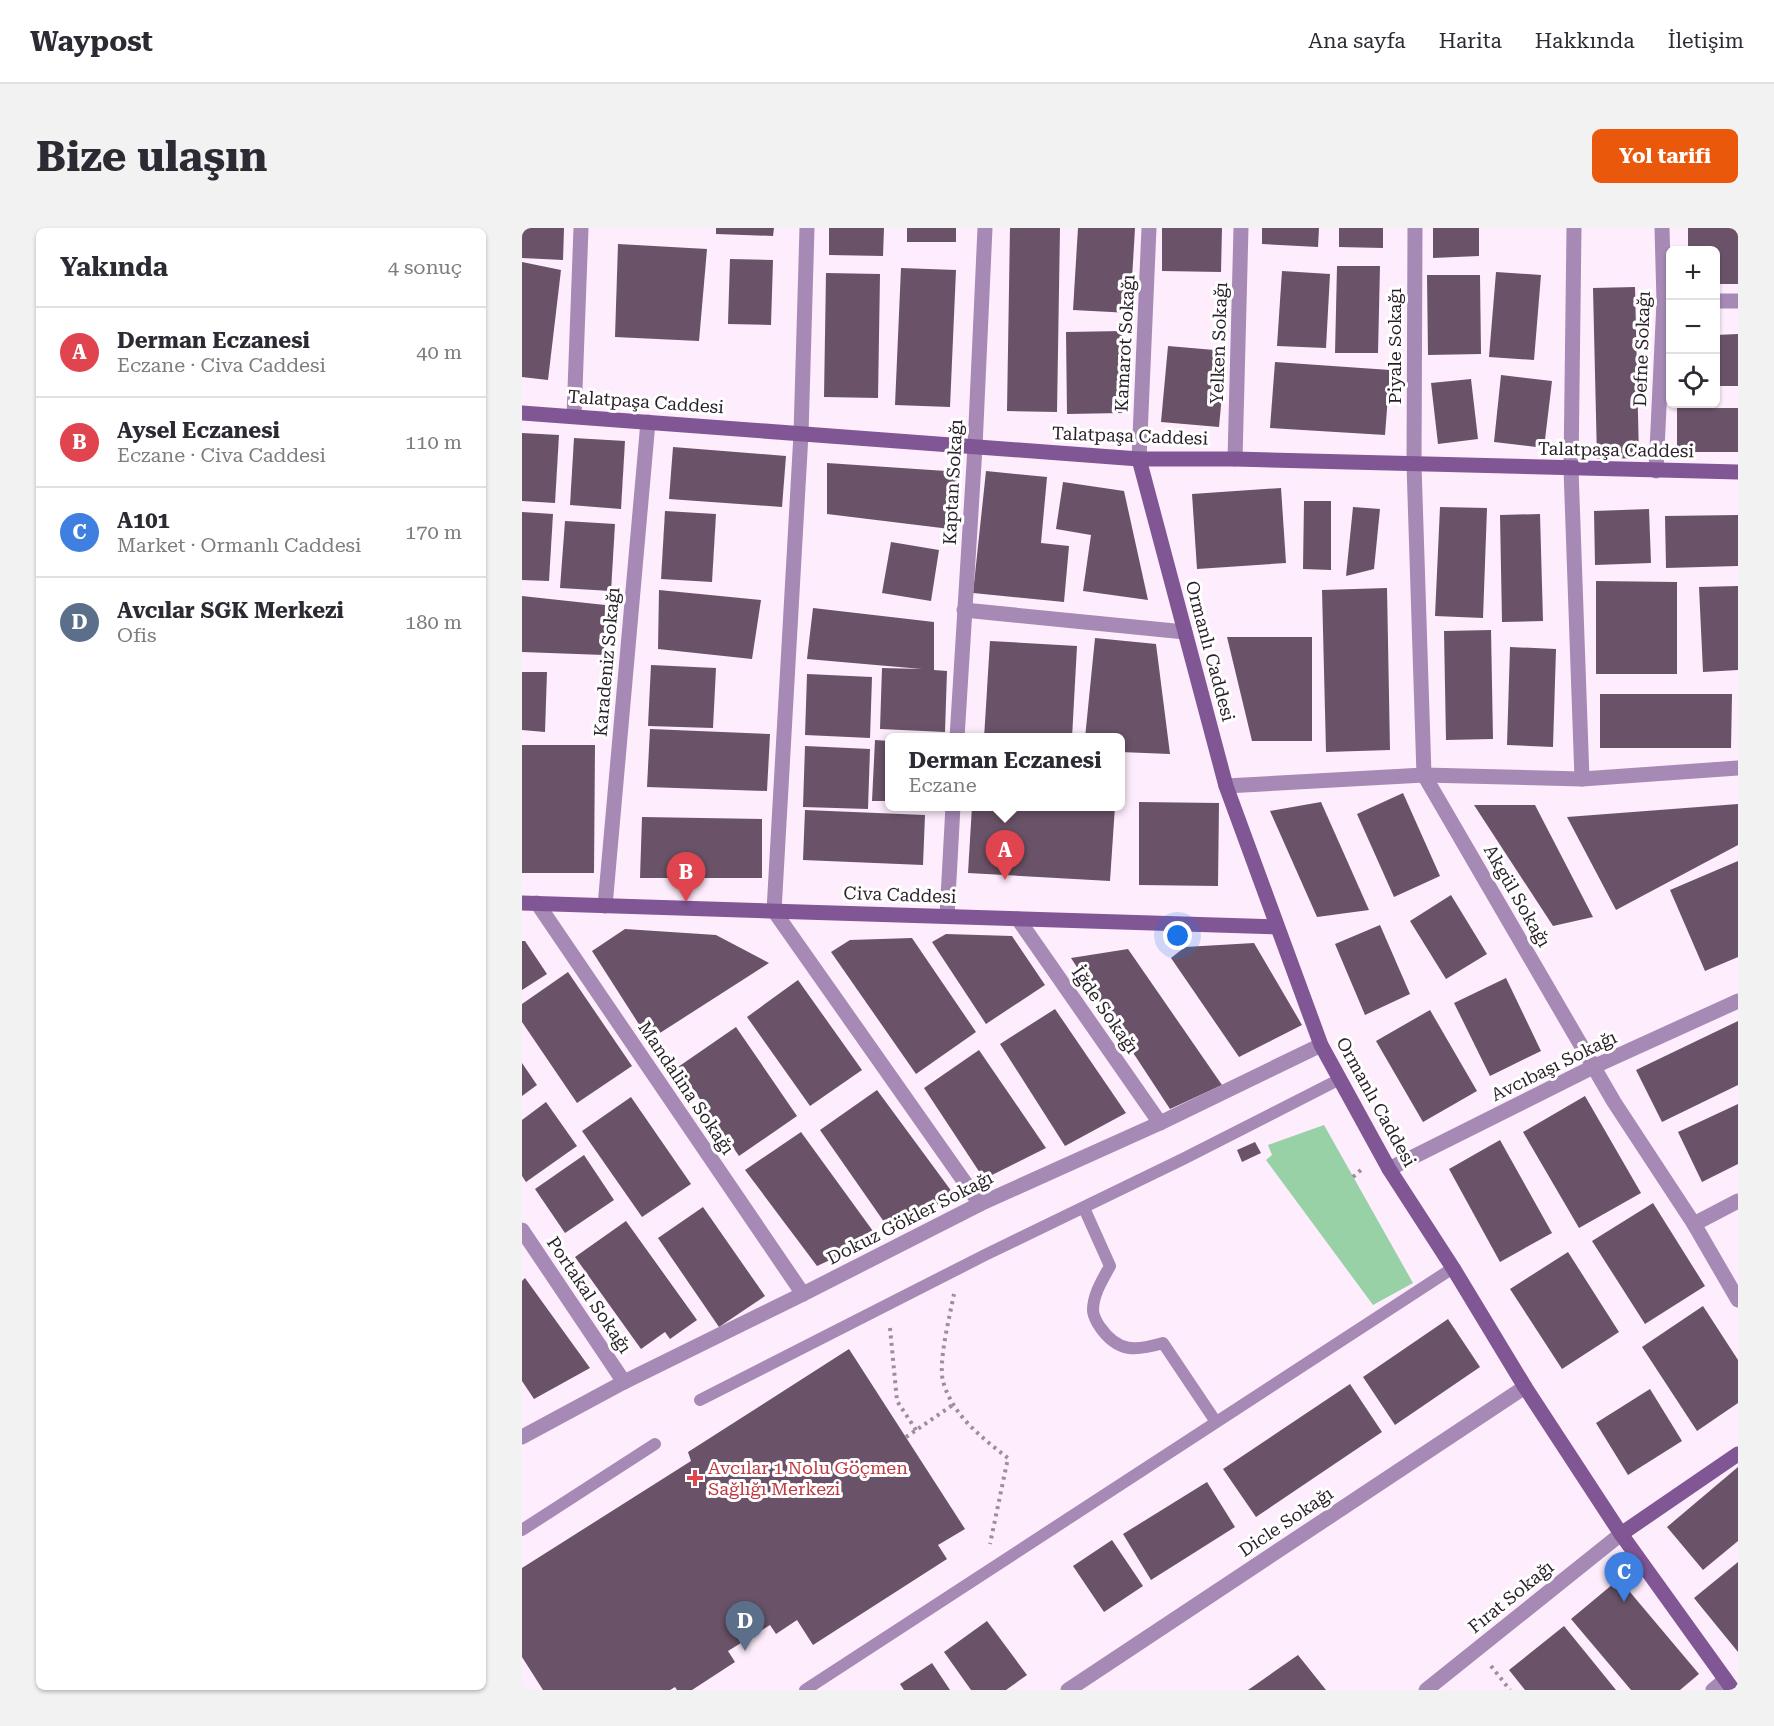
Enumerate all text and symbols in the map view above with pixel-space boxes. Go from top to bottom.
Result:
text: Waypost [30,25,153,58]
text: Ana sayfa [1308,29,1406,53]
text: Harita [1439,29,1502,53]
text: Hakkında [1535,29,1635,53]
text: İletişim [1668,29,1744,53]
button: Yol tarifi [1592,129,1738,183]
text: Bize ulaşın [36,132,267,181]
map controls [1666,246,1720,408]
button: + [1666,246,1720,300]
text: Yakında [60,252,168,282]
text: 4 sonuç [388,255,462,279]
street label: Kamarot Sokağı [1110,274,1139,412]
street label: Yelken Sokağı [1206,281,1231,404]
street label: Piyale Sokağı [1384,288,1405,404]
street label: Defne Sokağı [1629,290,1654,407]
button: − [1666,300,1720,354]
text: Derman Eczanesi [117,328,310,353]
text: A [72,340,87,364]
text: 40 m [416,340,462,364]
text: Eczane · Civa Caddesi [117,353,326,377]
button: locate [1666,354,1720,408]
street label: Talatpaşa Caddesi [567,386,725,417]
text: Aysel Eczanesi [117,418,280,443]
street label: Kaptan Sokağı [939,418,966,545]
street label: Talatpaşa Caddesi [1052,422,1209,449]
text: B [72,430,87,454]
text: 110 m [405,430,462,454]
street label: Talatpaşa Caddesi [1538,438,1695,461]
text: Eczane · Civa Caddesi [117,443,326,467]
text: A101 [117,508,170,533]
text: C [73,520,87,544]
text: 170 m [405,520,462,544]
text: Market · Ormanlı Caddesi [117,533,362,557]
street label: Ormanlı Caddesi [1182,578,1239,724]
street label: Karadeniz Sokağı [589,586,624,738]
text: Avcılar SGK Merkezi [117,598,344,623]
text: D [71,610,88,634]
text: 180 m [405,610,462,634]
text: Ofis [117,623,157,647]
popup [885,733,1125,811]
text: Derman Eczanesi [909,748,1101,773]
text: Eczane [909,773,977,797]
pin: A [986,830,1024,880]
street label: Akgül Sokağı [1480,841,1555,951]
pin: B [666,852,706,902]
street label: Civa Caddesi [843,882,957,907]
your location [1163,921,1192,950]
street label: İğde Sokağı [1068,962,1143,1058]
street label: Mandalina Sokağı [634,1017,739,1158]
street label: Avcıbaşı Sokağı [1488,1026,1620,1105]
street label: Ormanlı Caddesi [1332,1033,1421,1170]
street label: Dokuz Gökler Sokağı [823,1166,996,1269]
street label: Portakal Sokağı [543,1232,636,1357]
place label: Avcılar 1 Nolu Göçmen Sağlığı Merkezi [708,1457,908,1499]
marker: Avcılar 1 Nolu Göçmen Sağlığı Merkezi [686,1469,704,1487]
street label: Dicle Sokağı [1235,1482,1337,1561]
pin: C [1604,1552,1644,1602]
street label: Fırat Sokağı [1464,1556,1558,1637]
pin: D [726,1602,764,1651]

